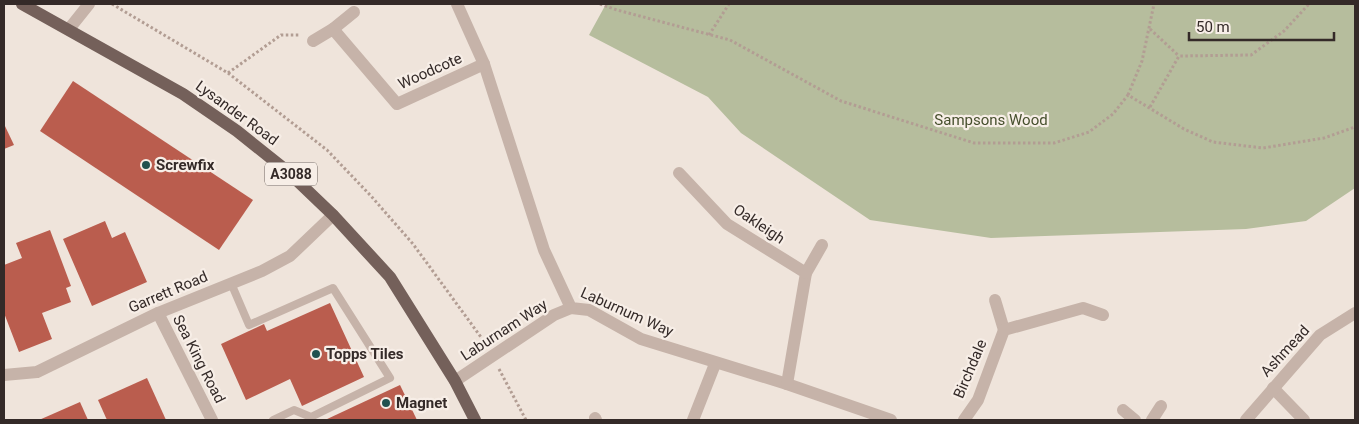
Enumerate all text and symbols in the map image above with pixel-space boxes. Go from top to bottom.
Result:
scale bar [1189,10,1334,42]
text: 50 m [1196,18,1230,36]
street label: Woodcote [395,49,465,93]
street label: Lysander Road [192,77,282,149]
park label: Sampsons Wood [934,111,1048,129]
place label: Screwfix [156,156,215,174]
marker: Screwfix [140,159,152,171]
road number: A3088 [265,162,317,185]
street label: Oakleigh [730,200,788,248]
street label: Garrett Road [126,267,210,317]
street label: Laburnum Way [578,284,676,340]
street label: Laburnam Way [457,295,551,365]
street label: Sea King Road [169,312,229,406]
street label: Ashmead [1257,322,1313,380]
street label: Birchdale [950,337,990,401]
place label: Topps Tiles [326,345,404,363]
marker: Topps Tiles [310,348,322,360]
place label: Magnet [396,394,447,412]
marker: Magnet [380,397,392,409]

